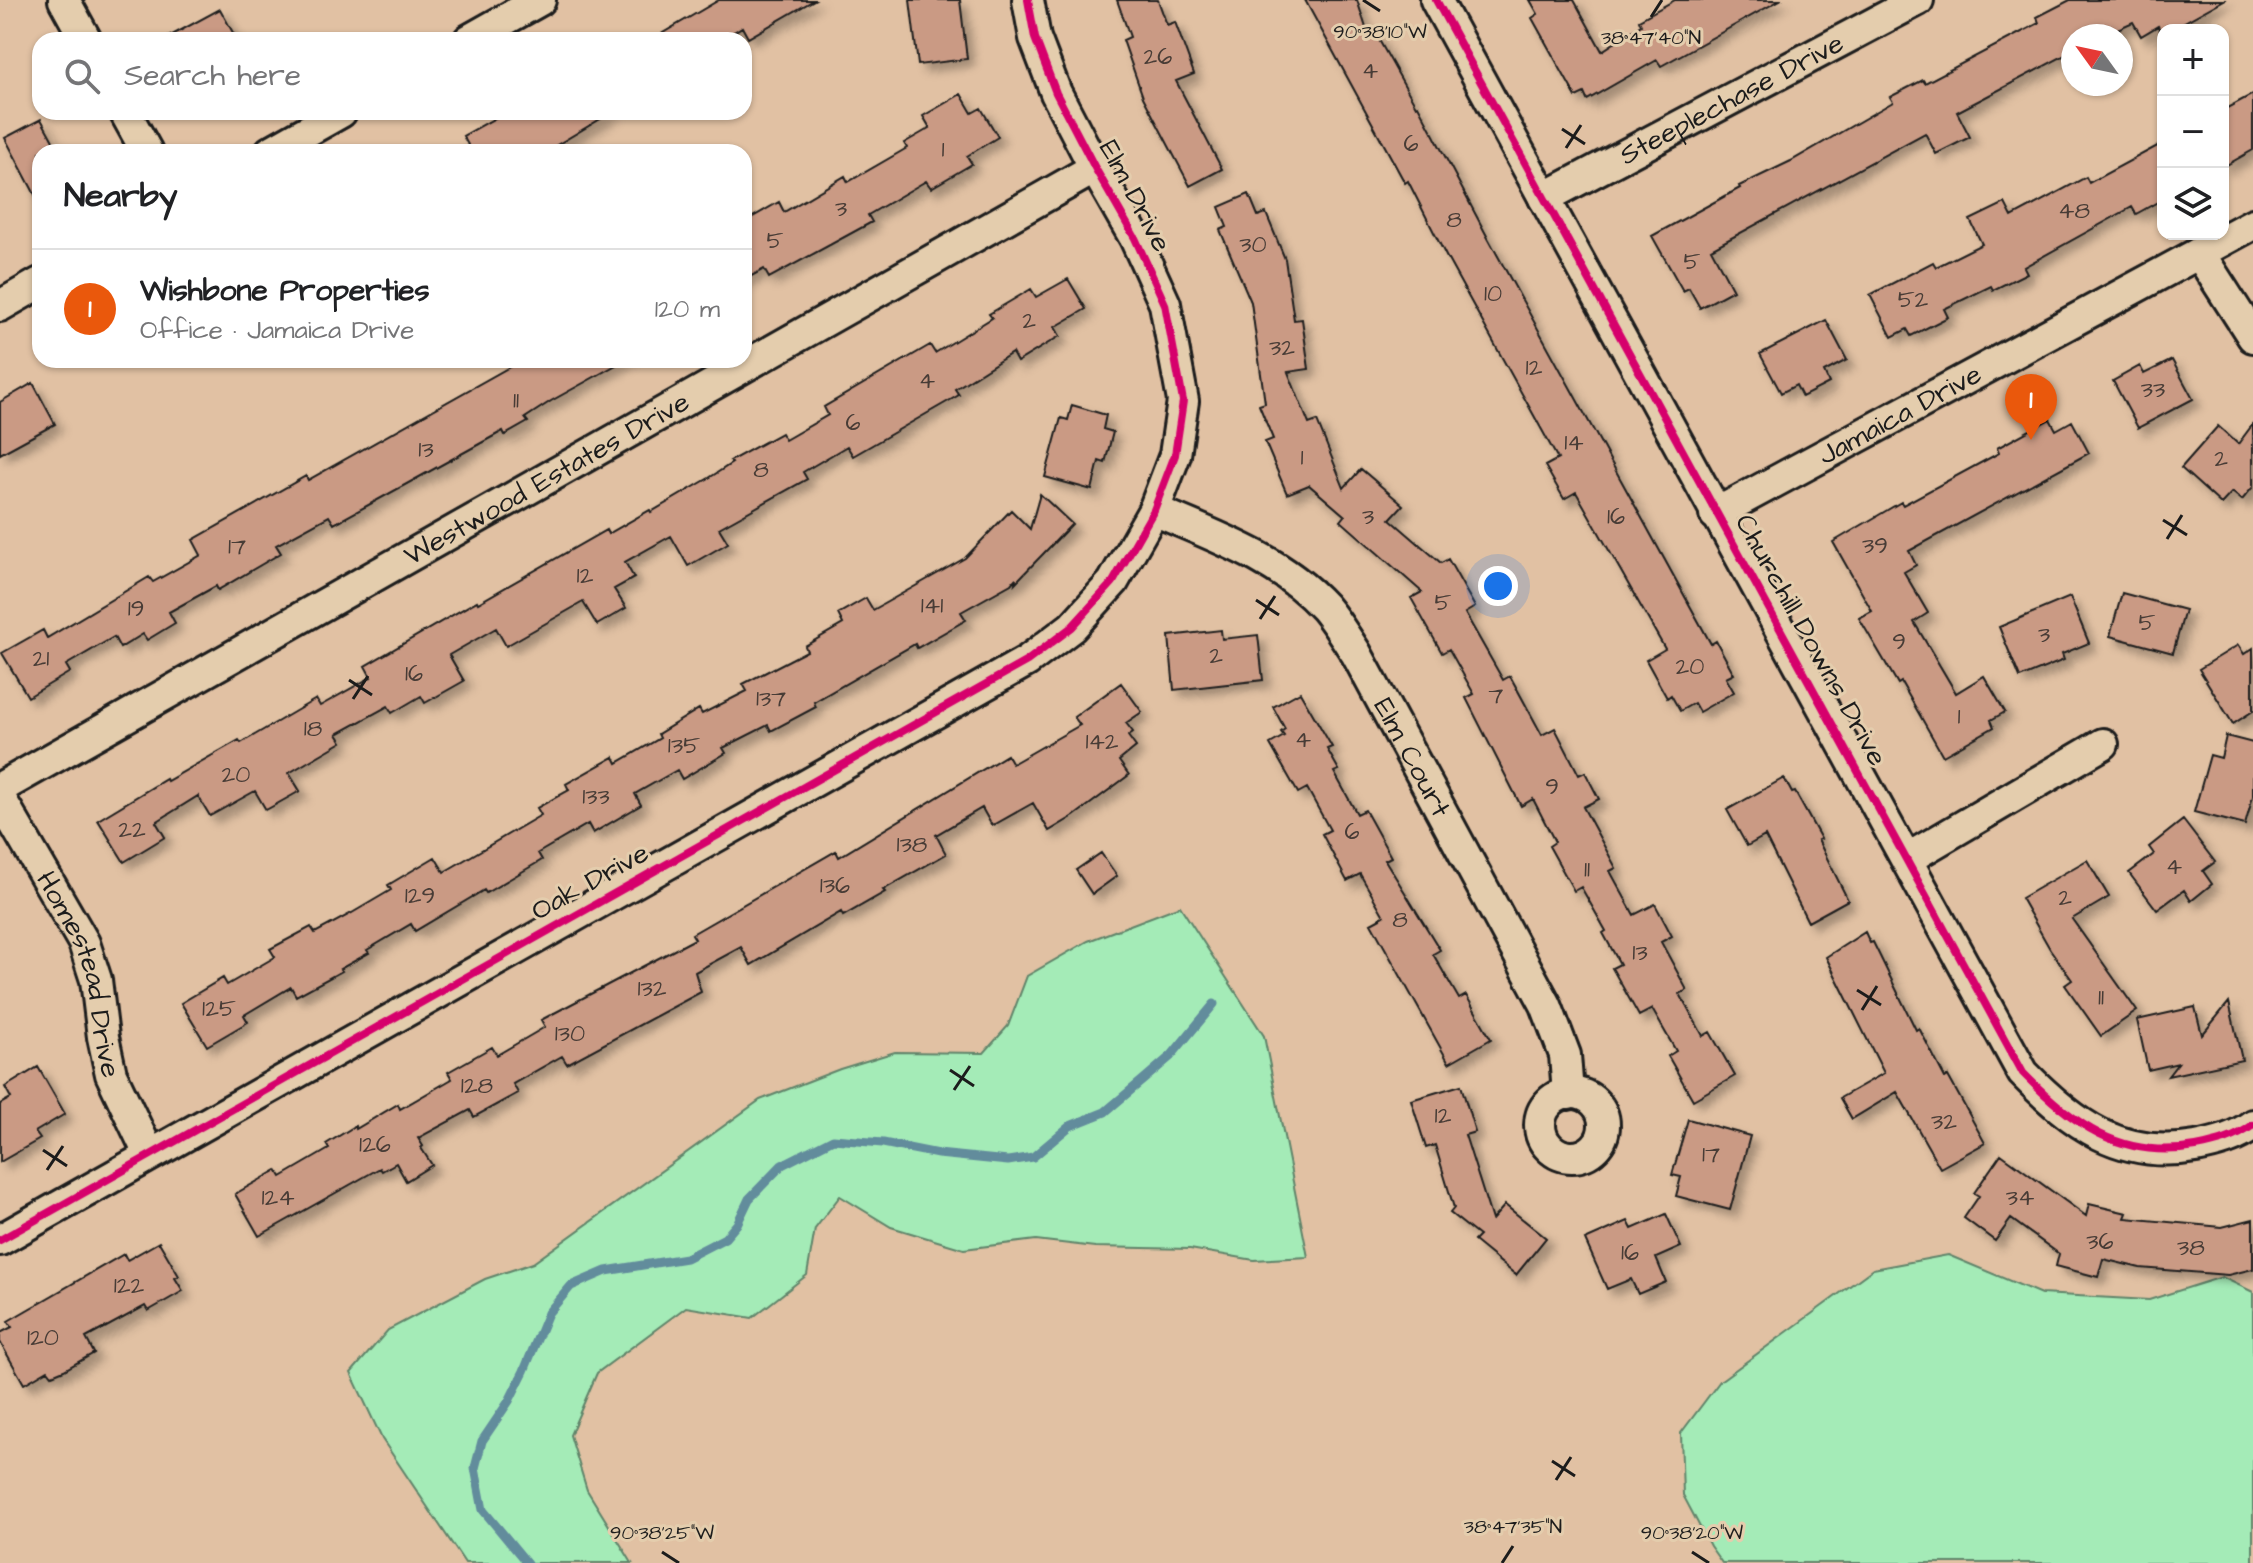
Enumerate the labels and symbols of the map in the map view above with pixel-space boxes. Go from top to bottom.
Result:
text: 90°38'10"W [1333,18,1427,46]
street label: Steeplechase Drive [1612,23,1850,174]
text: 38°47'40"N [1601,24,1701,52]
north arrow [2061,24,2133,96]
house number: 26 [1144,40,1172,74]
house number: 4 [1362,54,1378,88]
house number: 6 [1403,127,1419,161]
house number: 1 [941,133,945,167]
street label: Elm Drive [1089,133,1181,259]
house number: 3 [835,192,847,226]
house number: 48 [2058,194,2090,228]
house number: 8 [1446,203,1462,237]
house number: 5 [767,224,784,258]
house number: 30 [1239,228,1267,262]
house number: 5 [1684,245,1701,279]
house number: 10 [1484,277,1502,311]
house number: 52 [1898,283,1929,317]
house number: 2 [1022,304,1036,338]
house number: 32 [1269,331,1295,365]
house number: 12 [1526,351,1543,385]
street label: Jamaica Drive [1811,354,1988,474]
house number: 4 [919,364,935,398]
house number: 33 [2141,373,2165,407]
pin: 1 [2005,374,2057,440]
street label: Westwood Estates Drive [397,382,696,575]
house number: 11 [513,384,519,418]
house number: 6 [845,406,861,440]
house number: 14 [1564,426,1584,460]
house number: 13 [418,433,434,467]
house number: 1 [1300,441,1304,475]
house number: 2 [2214,442,2228,476]
house number: 8 [753,453,769,487]
house number: 3 [1362,500,1374,534]
house number: 16 [1607,500,1625,534]
street label: Churchill Downs Drive [1725,507,1897,773]
house number: 39 [1862,529,1888,563]
house number: 17 [228,530,246,564]
house number: 12 [577,559,594,593]
your location [1478,566,1518,606]
house number: 5 [1435,586,1452,620]
house number: 141 [921,589,943,623]
house number: 19 [128,592,144,626]
house number: 5 [2139,606,2156,640]
house number: 3 [2038,618,2050,652]
house number: 9 [1892,625,1906,659]
house number: 2 [1209,639,1223,673]
house number: 21 [33,642,49,676]
house number: 20 [1676,650,1704,684]
house number: 16 [405,657,423,691]
house number: 7 [1489,679,1504,713]
house number: 137 [756,682,786,716]
street label: Elm Court [1364,691,1461,825]
house number: 1 [1957,700,1961,734]
house number: 18 [304,712,322,746]
house number: 4 [1295,723,1311,757]
house number: 142 [1085,725,1119,759]
house number: 135 [668,729,700,763]
house number: 20 [222,758,250,792]
house number: 9 [1545,770,1559,804]
house number: 133 [582,780,610,814]
house number: 22 [118,813,146,847]
house number: 6 [1344,815,1360,849]
house number: 138 [897,828,927,862]
street label: Oak Drive [524,834,656,930]
house number: 4 [2166,850,2182,884]
house number: 11 [1584,853,1590,887]
street label: Homestead Drive [27,864,131,1081]
house number: 136 [820,869,850,903]
house number: 129 [405,879,435,913]
house number: 2 [2058,881,2072,915]
house number: 8 [1392,903,1408,937]
house number: 13 [1632,936,1648,970]
house number: 132 [637,972,667,1006]
house number: 11 [2098,981,2104,1015]
house number: 125 [202,992,236,1026]
house number: 130 [555,1017,585,1051]
house number: 128 [461,1069,493,1103]
house number: 12 [1435,1099,1452,1133]
house number: 32 [1931,1105,1957,1139]
house number: 126 [359,1128,391,1162]
house number: 17 [1702,1138,1720,1172]
house number: 124 [261,1181,295,1215]
house number: 34 [2006,1181,2034,1215]
house number: 36 [2086,1225,2114,1259]
house number: 38 [2177,1231,2205,1265]
house number: 16 [1621,1236,1639,1270]
house number: 122 [114,1269,145,1303]
house number: 120 [27,1321,59,1355]
text: 38°47'35"N [1464,1513,1562,1541]
text: 90°38'25"W [610,1519,714,1547]
text: 90°38'20"W [1641,1519,1743,1547]

